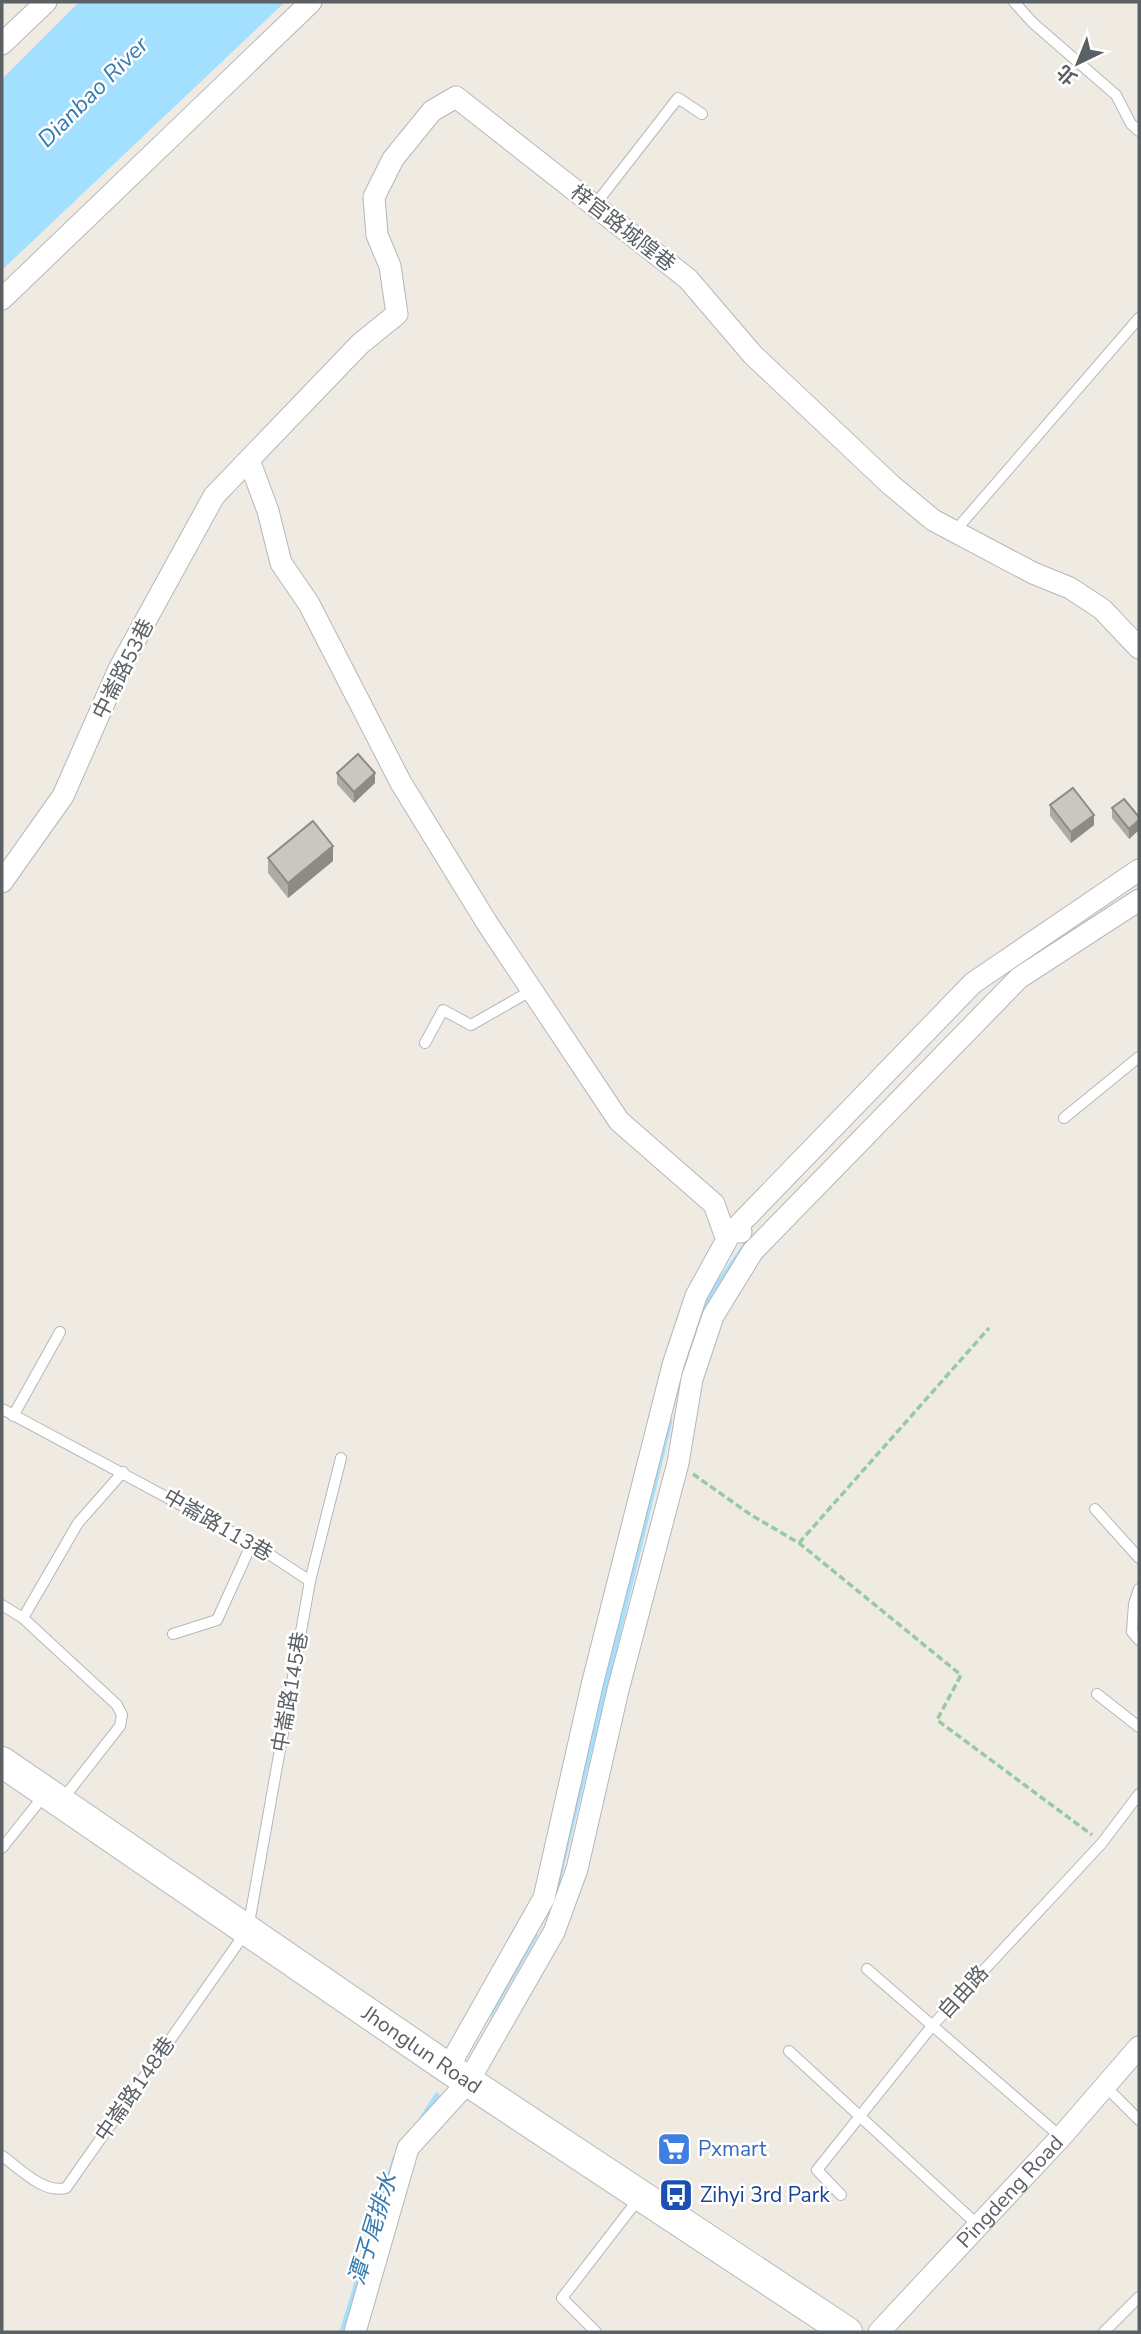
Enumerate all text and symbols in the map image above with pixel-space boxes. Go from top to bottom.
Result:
north arrow [1043,28,1113,98]
water label: Dianbao River [31,29,156,154]
text: 北 [1051,59,1083,91]
street label: 梓官路城隍巷 [565,178,681,278]
street label: 中崙路53巷 [86,614,160,724]
street label: 中崙路113巷 [158,1482,278,1568]
street label: 中崙路145巷 [266,1630,314,1754]
street label: 自由路 [932,1959,994,2025]
street label: Jhonglun Road [356,1999,487,2100]
street label: 中崙路148巷 [89,2031,181,2147]
street label: Pingdeng Road [951,2129,1070,2254]
supermarket icon: Pxmart [655,2130,693,2168]
place label: Pxmart [698,2135,767,2163]
water label: 潭子尾排水 [341,2169,405,2289]
bus stop icon: Zihyi 3rd Park [657,2176,695,2214]
place label: Zihyi 3rd Park [700,2181,830,2209]

